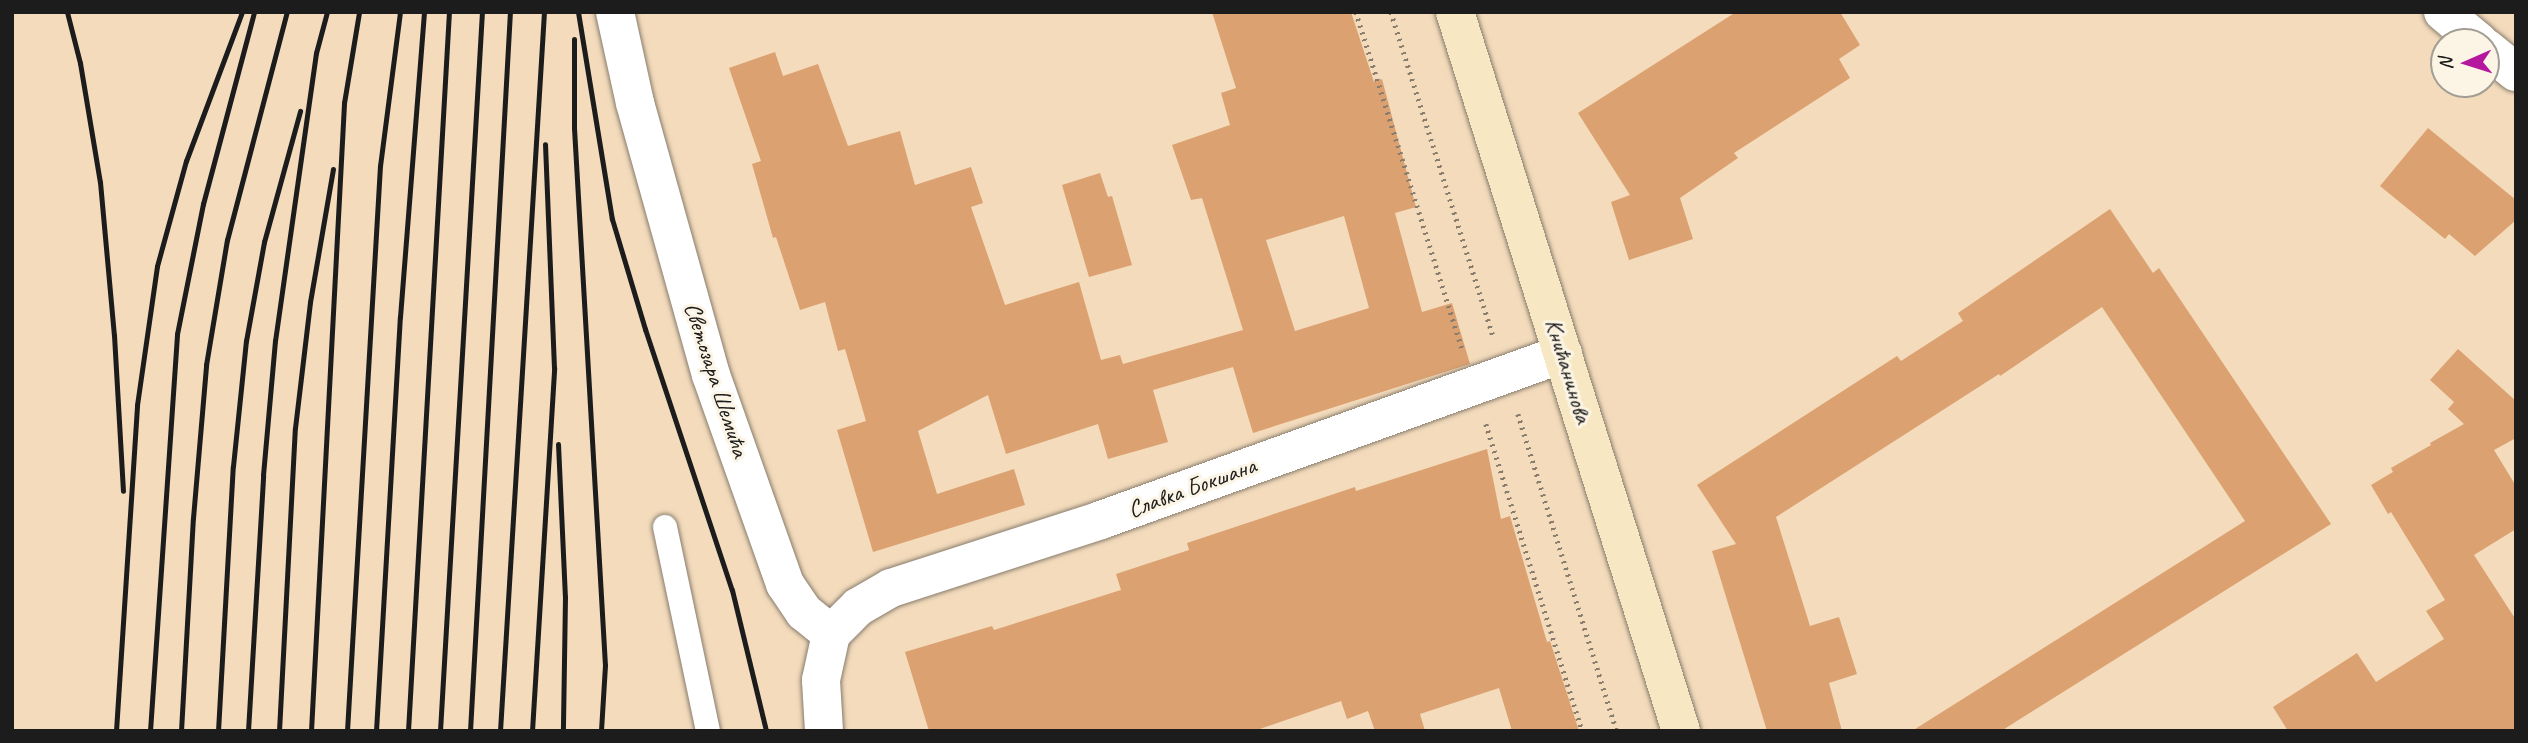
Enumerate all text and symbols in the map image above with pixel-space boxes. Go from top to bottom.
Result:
north arrow [2430,28,2500,98]
text: N [2434,57,2458,71]
street label: Светозара Шемића [677,299,755,461]
street label: Книћанинова [1538,315,1598,427]
street label: Славка Бокшана [1125,452,1259,524]

